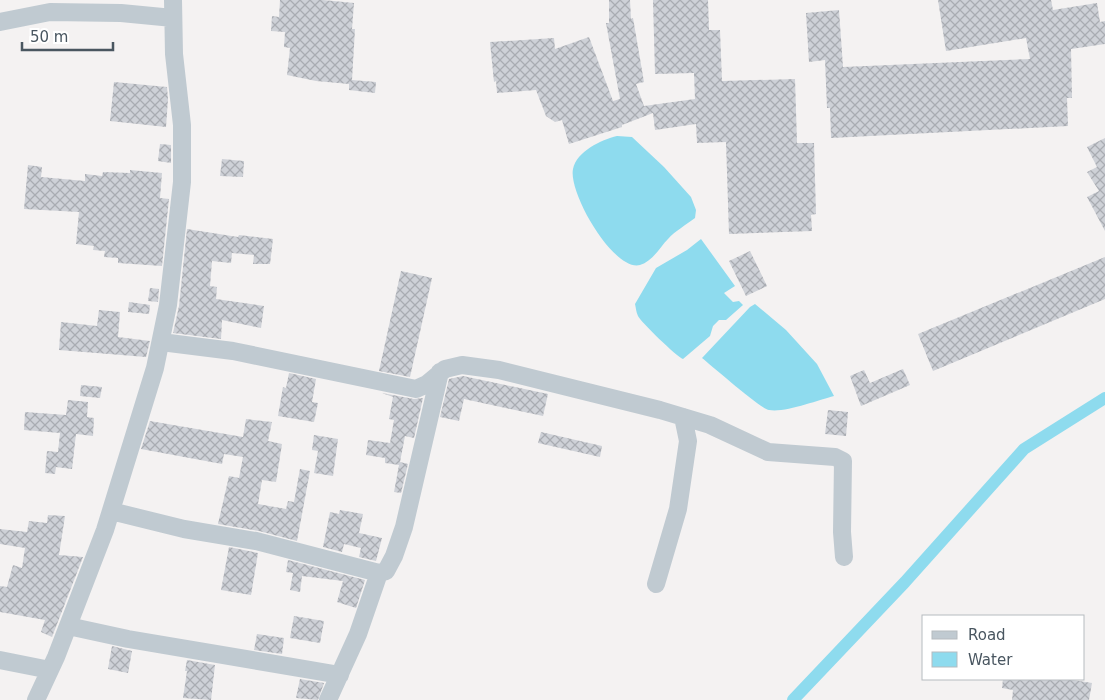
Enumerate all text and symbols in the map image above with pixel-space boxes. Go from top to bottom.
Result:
scale bar [22,20,114,52]
text: 50 m [30,28,68,46]
legend [922,615,1085,680]
text: Road [968,626,1006,644]
text: Water [968,651,1013,669]

